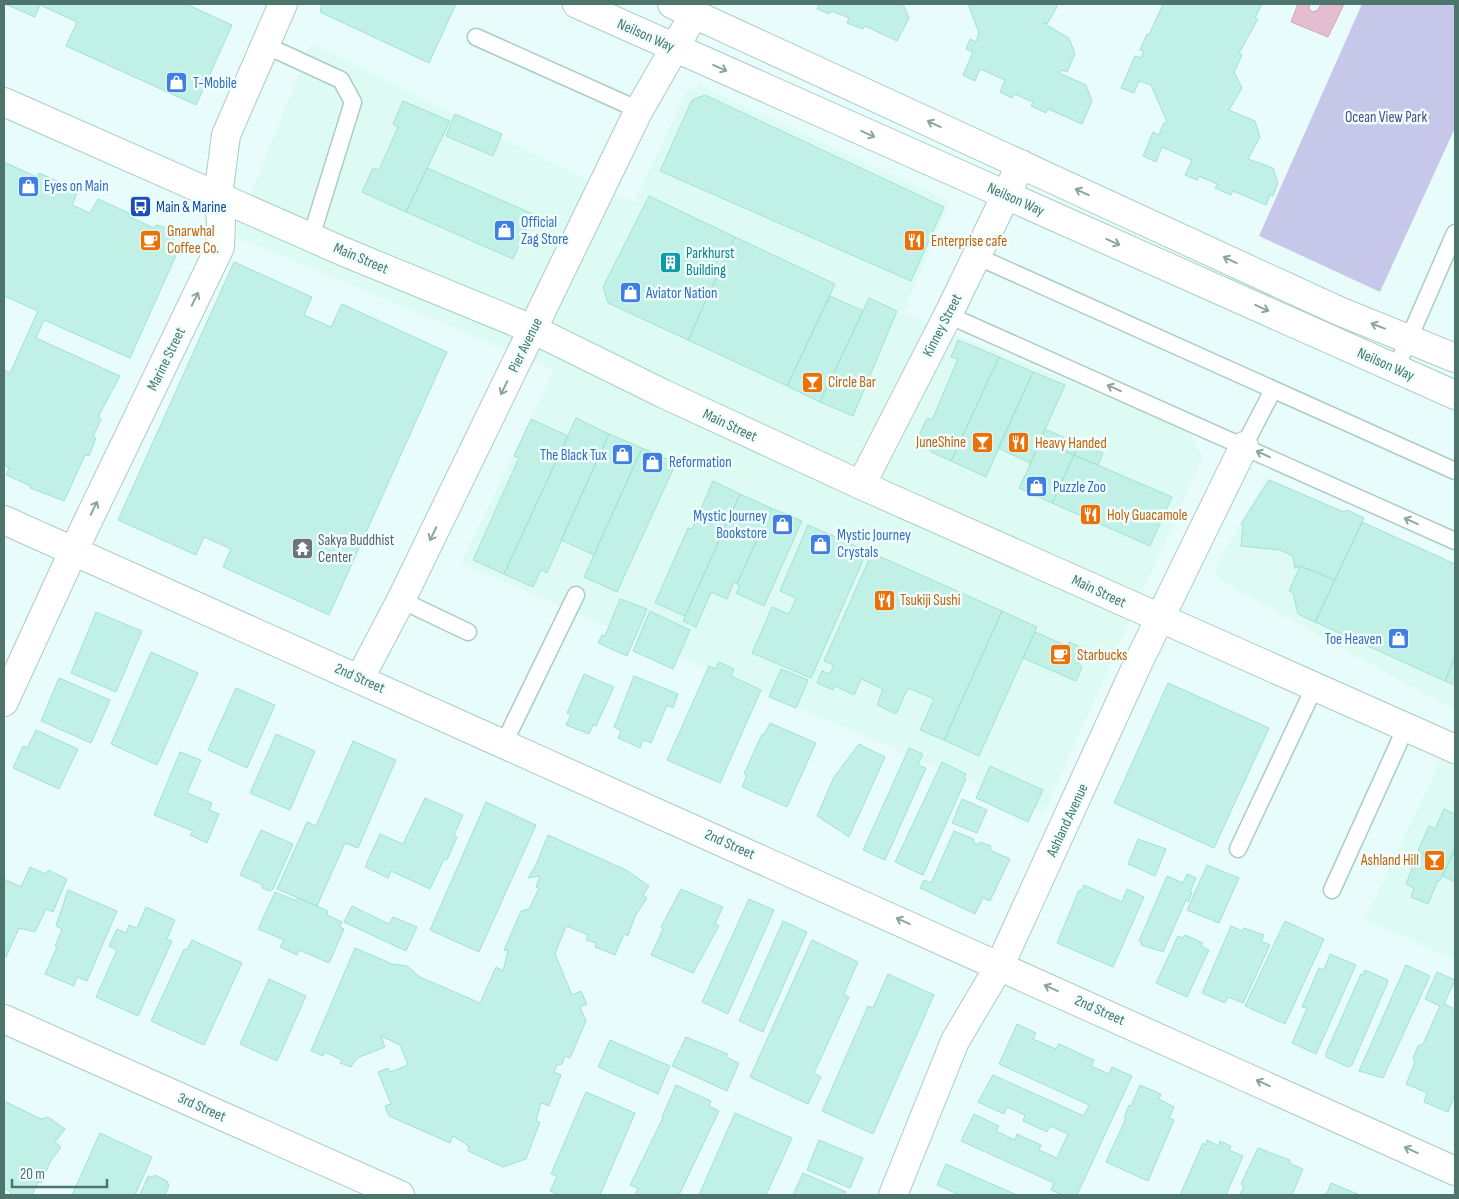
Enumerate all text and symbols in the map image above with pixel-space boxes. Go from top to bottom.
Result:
street label: Neilson Way [614,14,677,57]
one-way arrow [712,64,727,74]
shop icon: T-Mobile [165,71,189,95]
place label: T-Mobile [193,74,237,93]
park label: Ocean View Park [1345,108,1427,127]
one-way arrow [927,119,942,129]
one-way arrow [860,129,875,139]
shop icon: Eyes on Main [16,174,40,198]
place label: Eyes on Main [44,177,109,196]
street label: Neilson Way [984,178,1047,221]
one-way arrow [1075,187,1090,197]
bus stop icon: Main & Marine [128,195,152,219]
place label: Main & Marine [156,198,226,217]
place label: Official Zag Store [521,213,568,249]
shop icon: Official Zag Store [493,219,517,243]
place label: Gnarwhal Coffee Co. [167,222,219,258]
cafe icon: Gnarwhal Coffee Co. [139,228,163,252]
restaurant icon: Enterprise cafe [903,229,927,253]
place label: Enterprise cafe [931,232,1007,251]
street label: Main Street [330,238,392,279]
one-way arrow [1105,238,1120,248]
place label: Parkhurst Building [686,244,735,280]
building icon: Parkhurst Building [658,250,682,274]
one-way arrow [1222,255,1237,265]
shop icon: Aviator Nation [618,281,642,305]
place label: Aviator Nation [645,284,717,303]
street label: Kinney Street [918,290,967,360]
one-way arrow [190,291,200,306]
one-way arrow [1254,304,1269,314]
street label: Pier Avenue [504,315,547,376]
one-way arrow [1371,321,1386,330]
street label: Marine Street [143,324,190,394]
street label: Neilson Way [1354,343,1417,386]
bar icon: Circle Bar [800,370,824,394]
place label: Circle Bar [828,373,877,392]
one-way arrow [499,380,508,395]
one-way arrow [1107,383,1122,393]
street label: Main Street [700,405,760,446]
bar icon: JuneShine [970,430,994,454]
restaurant icon: Heavy Handed [1007,431,1031,455]
place label: JuneShine [915,433,966,452]
place label: Heavy Handed [1035,434,1107,453]
shop icon: The Black Tux [611,443,635,467]
place label: The Black Tux [540,446,607,465]
one-way arrow [1256,449,1271,459]
shop icon: Reformation [641,450,665,474]
place label: Reformation [669,453,732,472]
shop icon: Puzzle Zoo [1025,475,1049,499]
place label: Puzzle Zoo [1053,478,1106,497]
one-way arrow [90,501,99,516]
restaurant icon: Holy Guacamole [1079,503,1103,527]
place label: Holy Guacamole [1107,506,1188,525]
place label: Mystic Journey Bookstore [693,507,767,543]
shop icon: Mystic Journey Bookstore [771,513,795,537]
one-way arrow [1404,516,1419,526]
place label: Mystic Journey Crystals [837,526,911,562]
one-way arrow [428,527,438,542]
place label: Sakya Buddhist Center [318,531,395,567]
shop icon: Mystic Journey Crystals [809,532,833,556]
temple icon: Sakya Buddhist Center [290,537,314,561]
street label: Main Street [1069,571,1129,612]
restaurant icon: Tsukiji Sushi [872,588,896,612]
place label: Tsukiji Sushi [900,591,961,610]
shop icon: Toe Heaven [1386,627,1410,651]
place label: Toe Heaven [1325,630,1382,649]
cafe icon: Starbucks [1049,643,1073,667]
place label: Starbucks [1077,646,1127,665]
street label: 2nd Street [332,659,388,698]
street label: Ashland Avenue [1042,781,1093,861]
street label: 2nd Street [702,825,758,864]
bar icon: Ashland Hill [1423,848,1447,872]
place label: Ashland Hill [1360,851,1419,870]
one-way arrow [896,916,911,926]
one-way arrow [1044,982,1059,992]
street label: 2nd Street [1072,991,1128,1030]
one-way arrow [1256,1078,1271,1088]
street label: 3rd Street [175,1088,229,1127]
one-way arrow [1404,1145,1419,1155]
scale bar [12,1156,108,1188]
text: 20 m [20,1165,45,1184]

